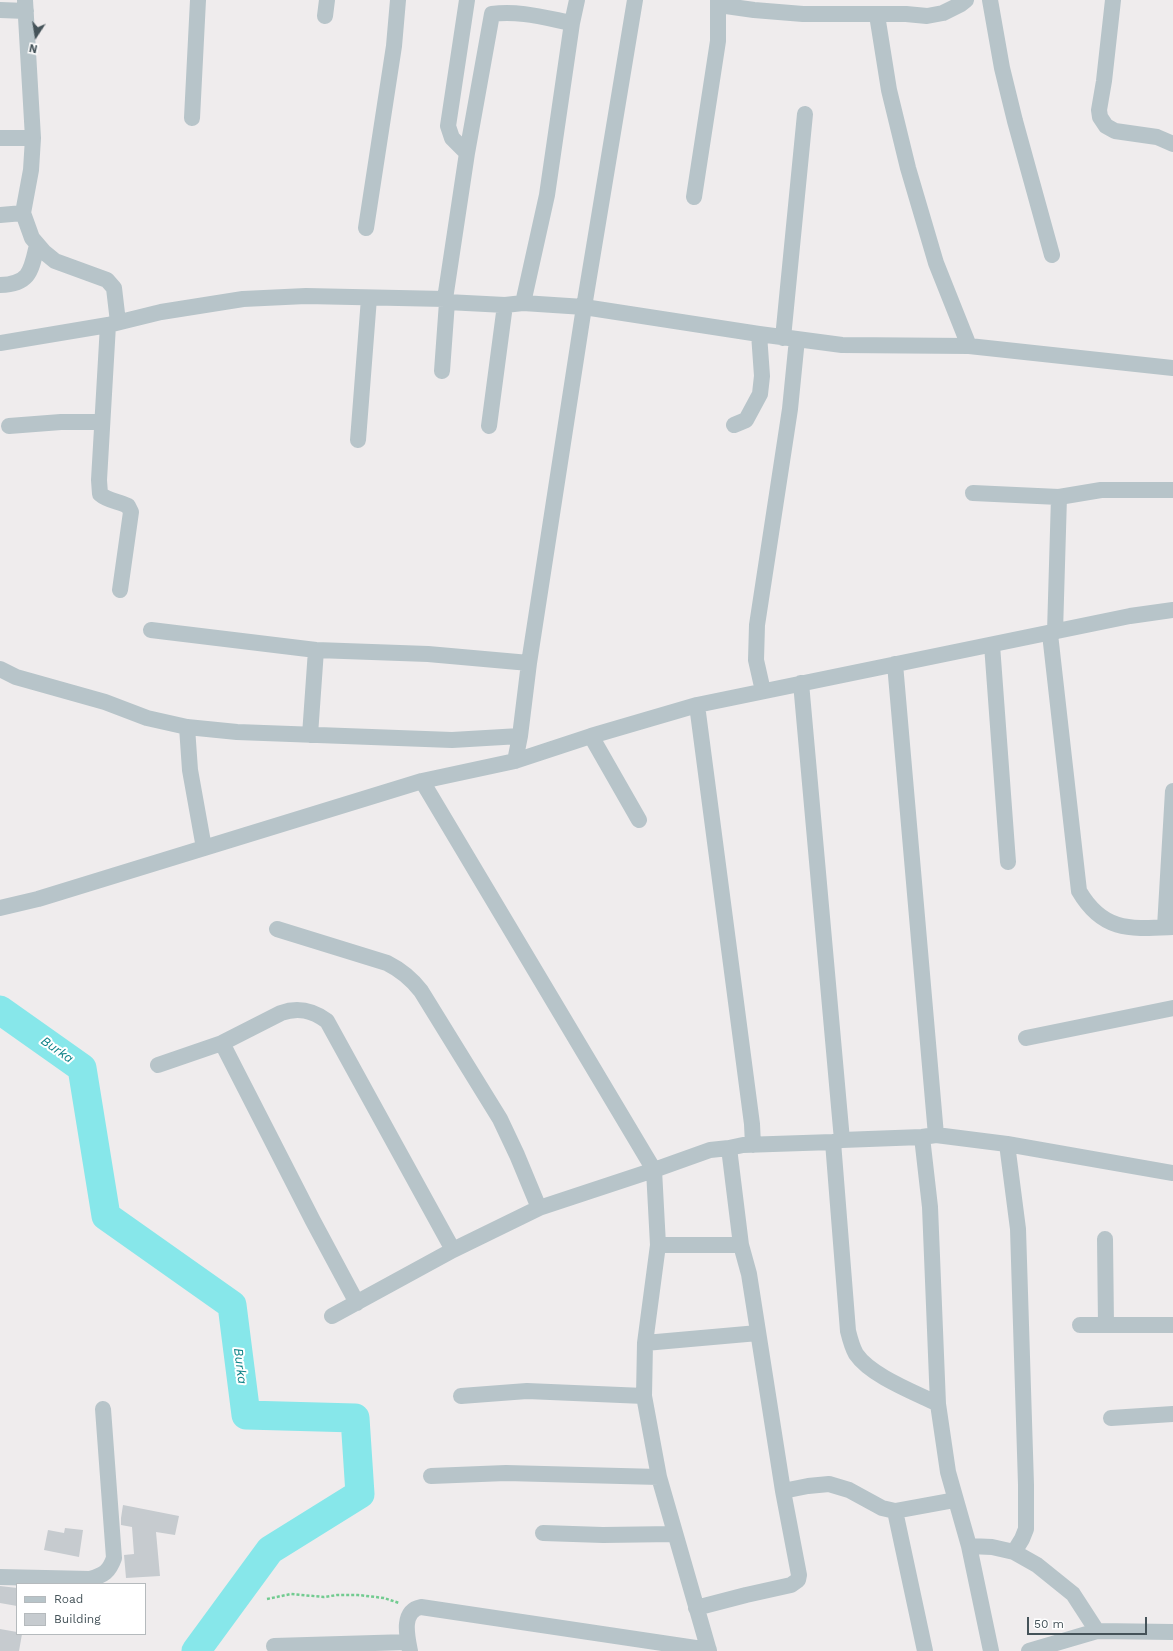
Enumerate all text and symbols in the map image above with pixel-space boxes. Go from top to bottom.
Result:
north arrow [16,16,56,56]
text: N [28,41,39,55]
water label: Burka [38,1033,76,1067]
water label: Burka [230,1347,250,1385]
legend [16,1583,146,1635]
text: Road [54,1592,83,1606]
scale bar [1029,1609,1149,1635]
text: Building [54,1612,101,1626]
text: 50 m [1034,1617,1064,1631]

